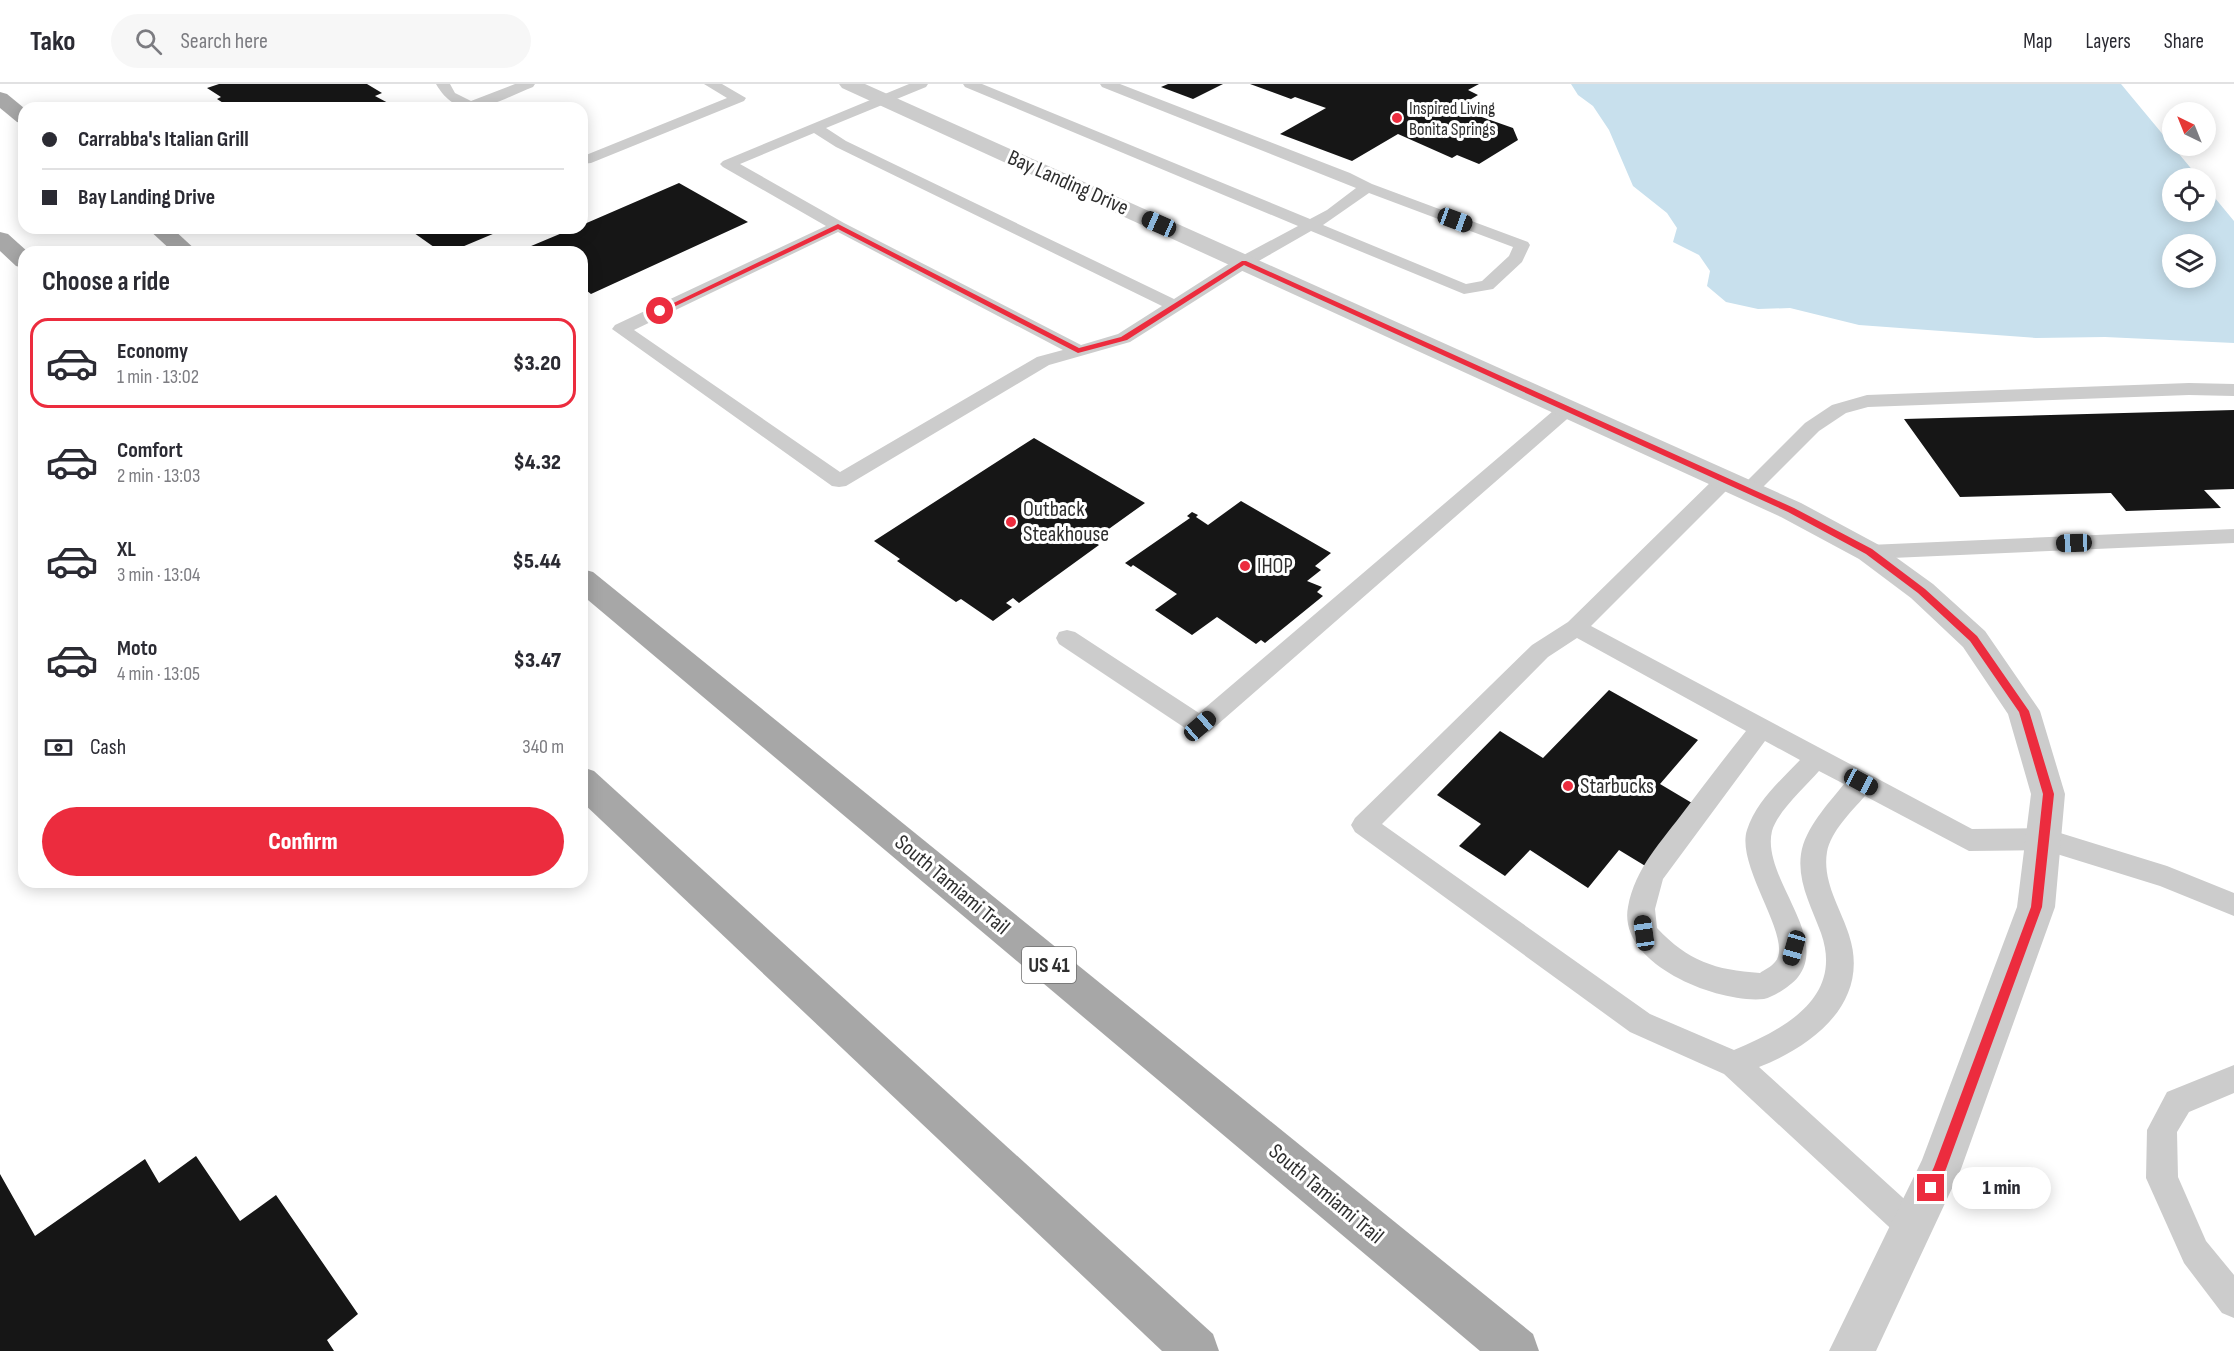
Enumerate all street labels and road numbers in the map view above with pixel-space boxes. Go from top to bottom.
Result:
street label: Bay Landing Drive [1003,144,1133,222]
street label: South Tamiami Trail [889,829,1015,941]
road number: US 41 [1022,947,1076,983]
street label: South Tamiami Trail [1263,1138,1389,1250]

